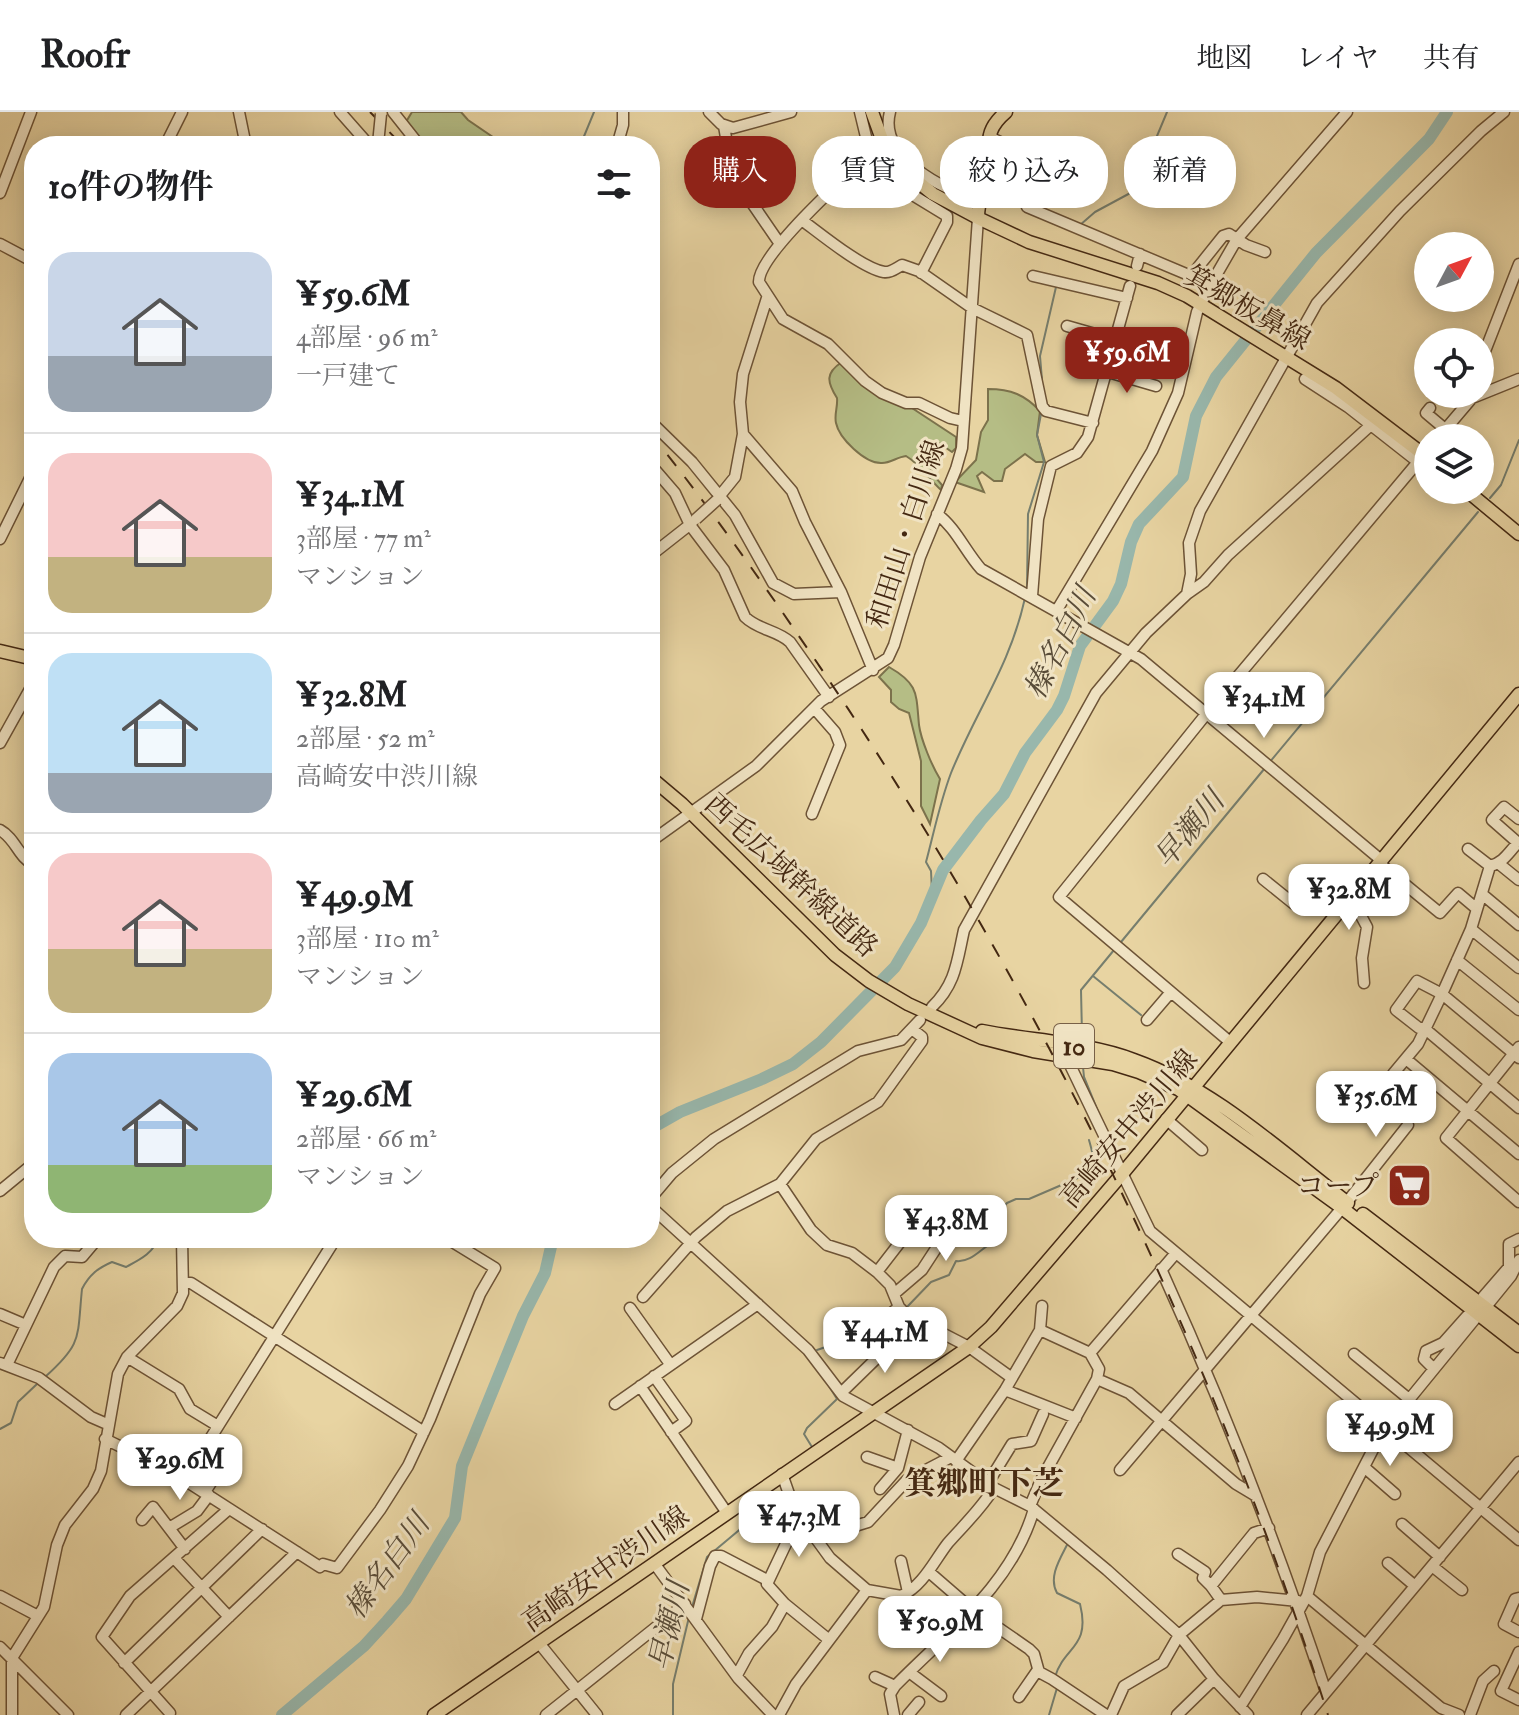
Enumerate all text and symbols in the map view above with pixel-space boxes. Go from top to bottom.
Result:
text: Roofr [40,31,130,79]
text: 地図 [1196,41,1252,76]
text: レイヤ [1296,41,1379,76]
text: 共有 [1423,41,1479,76]
chip: 購入 [684,136,796,208]
chip: 賃貸 [812,136,924,208]
chip: 絞り込み [940,136,1108,208]
chip: 新着 [1124,136,1236,208]
icon: filters [592,162,636,206]
text: 10件の物件 [48,166,213,209]
north arrow [1414,232,1494,312]
map controls [1414,232,1494,504]
street label: 箕郷板鼻線 [1178,258,1317,358]
text: ¥59.6M [296,273,411,316]
icon: home [112,284,208,380]
text: 4部屋 · 96 m² [296,322,437,354]
pin: ¥59.6M [1062,327,1192,395]
button: locate [1414,328,1494,408]
text: ¥59.6M [1083,337,1171,369]
text: 一戸建て [296,360,400,392]
button: layers [1414,424,1494,504]
street label: 和田山・白川線 [859,436,953,633]
text: ¥34.1M [296,474,405,517]
icon: home [112,485,208,581]
text: 3部屋 · 77 m² [296,523,431,555]
text: マンション [296,561,425,593]
water label: 榛名白川 [1017,579,1106,705]
pin: ¥34.1M [1199,672,1329,740]
text: ¥32.8M [296,674,407,717]
text: ¥34.1M [1222,682,1306,714]
icon: home [112,685,208,781]
text: 2部屋 · 52 m² [296,723,435,755]
text: 高崎安中渋川線 [296,761,478,793]
water label: 早瀬川 [1146,781,1234,876]
street label: 西毛広域幹線道路 [697,787,885,965]
pin: ¥32.8M [1284,864,1414,932]
text: ¥49.9M [296,874,414,917]
text: ¥32.8M [1306,874,1392,906]
icon: home [112,885,208,981]
text: 3部屋 · 110 m² [296,923,439,955]
text: マンション [296,961,425,993]
road number: 10 [1054,1024,1094,1068]
street label: 高崎安中渋川線 [1053,1043,1206,1215]
pin: ¥35.6M [1311,1071,1441,1139]
text: ¥29.6M [296,1074,413,1117]
text: ¥35.6M [1334,1081,1418,1113]
icon: home [112,1085,208,1181]
text: 2部屋 · 66 m² [296,1123,436,1155]
text: マンション [296,1161,425,1193]
supermarket icon: コープ [1386,1161,1434,1209]
place label: コープ [1296,1169,1379,1204]
pin: ¥43.8M [881,1195,1011,1263]
text: ¥43.8M [903,1205,989,1237]
pin: ¥44.1M [820,1307,950,1375]
text: ¥44.1M [841,1317,929,1349]
pin: ¥49.9M [1325,1400,1455,1468]
text: ¥49.9M [1345,1410,1435,1442]
pin: ¥29.6M [115,1434,245,1502]
text: ¥29.6M [135,1444,225,1476]
district label: 箕郷町下芝 [904,1464,1064,1504]
pin: ¥47.3M [734,1491,864,1559]
street label: 高崎安中渋川線 [516,1499,696,1640]
text: ¥47.3M [757,1501,841,1533]
water label: 榛名白川 [337,1504,439,1626]
water label: 早瀬川 [641,1575,698,1674]
pin: ¥50.9M [875,1596,1005,1664]
text: ¥50.9M [896,1606,984,1638]

